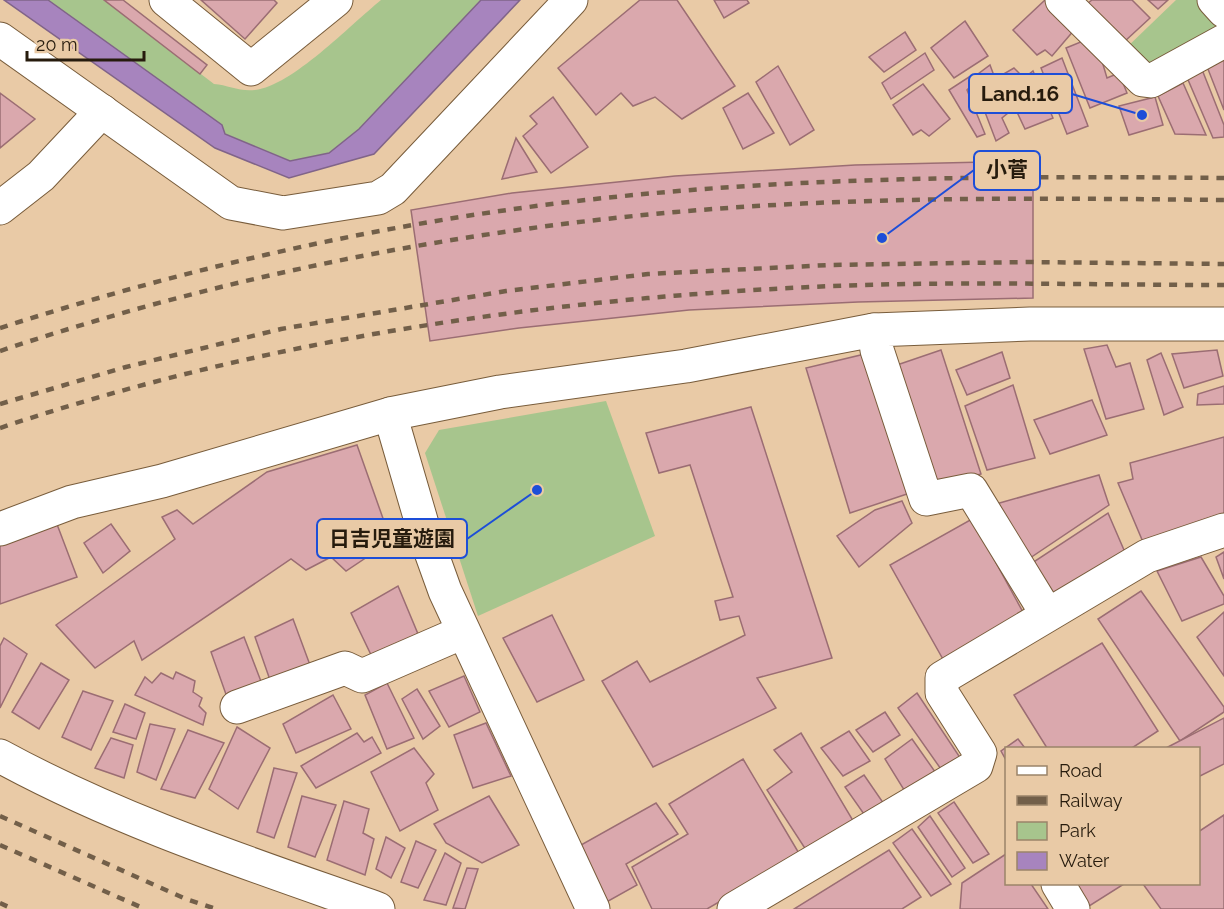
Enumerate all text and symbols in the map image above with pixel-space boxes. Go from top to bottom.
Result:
scale bar [27,24,144,62]
text: 20 m [36,34,78,55]
callout: Land.16 [969,74,1072,113]
text: Land.16 [981,81,1059,106]
callout: 小菅 [974,151,1040,190]
text: 小菅 [986,157,1028,182]
callout: 日吉児童遊園 [317,519,467,558]
text: 日吉児童遊園 [329,526,455,551]
legend [1005,747,1200,885]
text: Road [1059,760,1102,781]
text: Railway [1059,790,1123,811]
text: Park [1059,820,1096,841]
text: Water [1059,850,1110,871]

